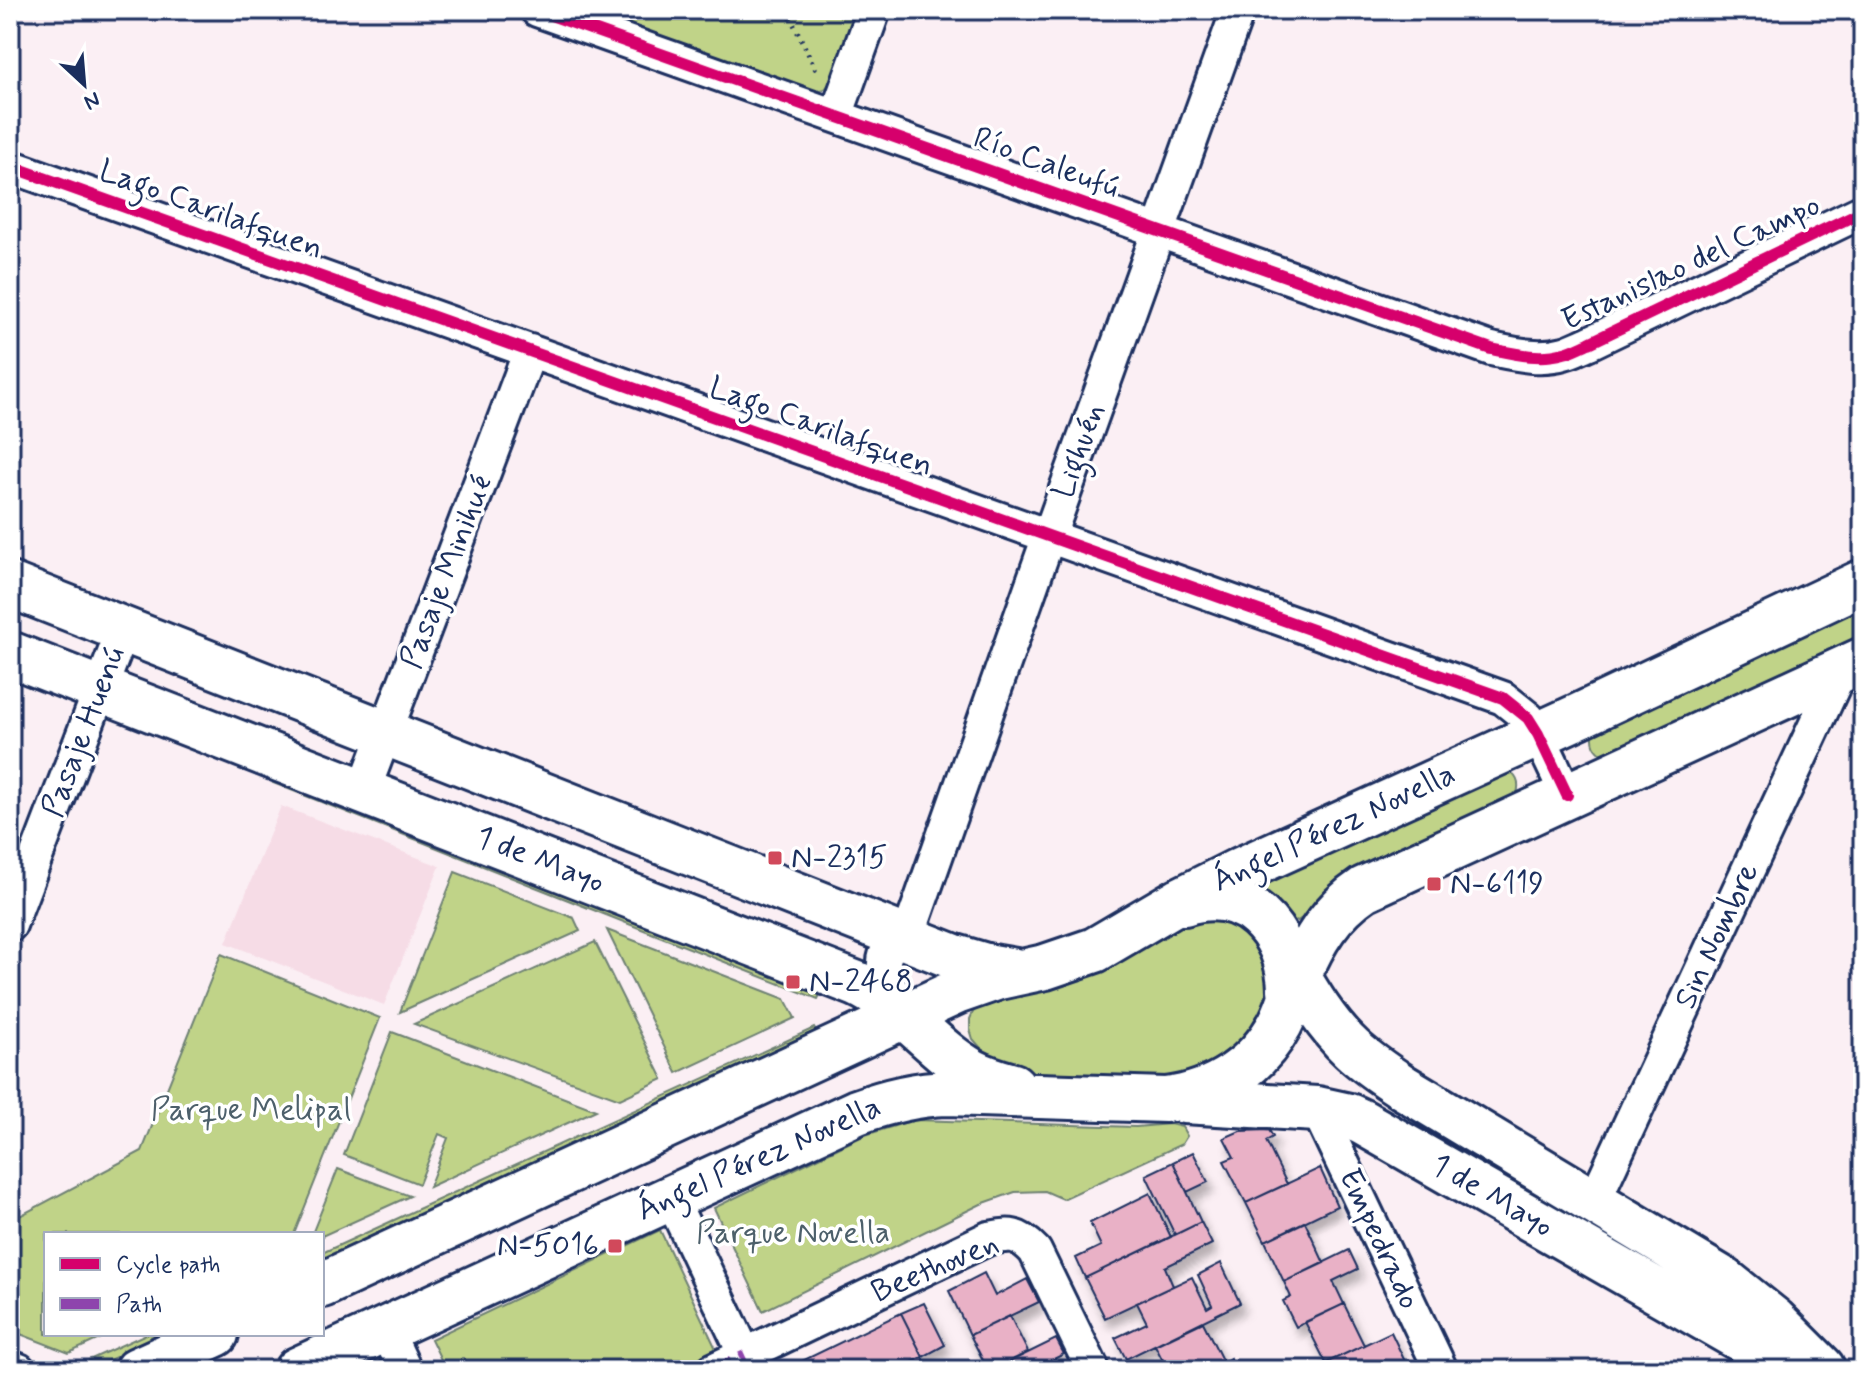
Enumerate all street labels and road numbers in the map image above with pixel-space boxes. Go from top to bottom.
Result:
street label: Río Caleufú [967,117,1125,209]
street label: Lago Carilafquen [92,150,329,273]
street label: Estanislao del Campo [1555,185,1827,341]
street label: Lago Carilafquen [702,367,939,490]
street label: Lighuén [1043,398,1118,505]
street label: Pasaje Minihué [391,469,503,675]
street label: Pasaje Huenú [32,641,136,823]
street label: Ángel Pérez Novella [1206,753,1463,905]
street label: 1 de Mayo [470,816,610,904]
street label: Sin Nombre [1665,856,1769,1016]
street label: Ángel Pérez Novella [630,1086,889,1234]
street label: 1 de Mayo [1423,1144,1561,1248]
street label: Empedrado [1328,1162,1430,1316]
street label: Beethoven [865,1222,1005,1314]

